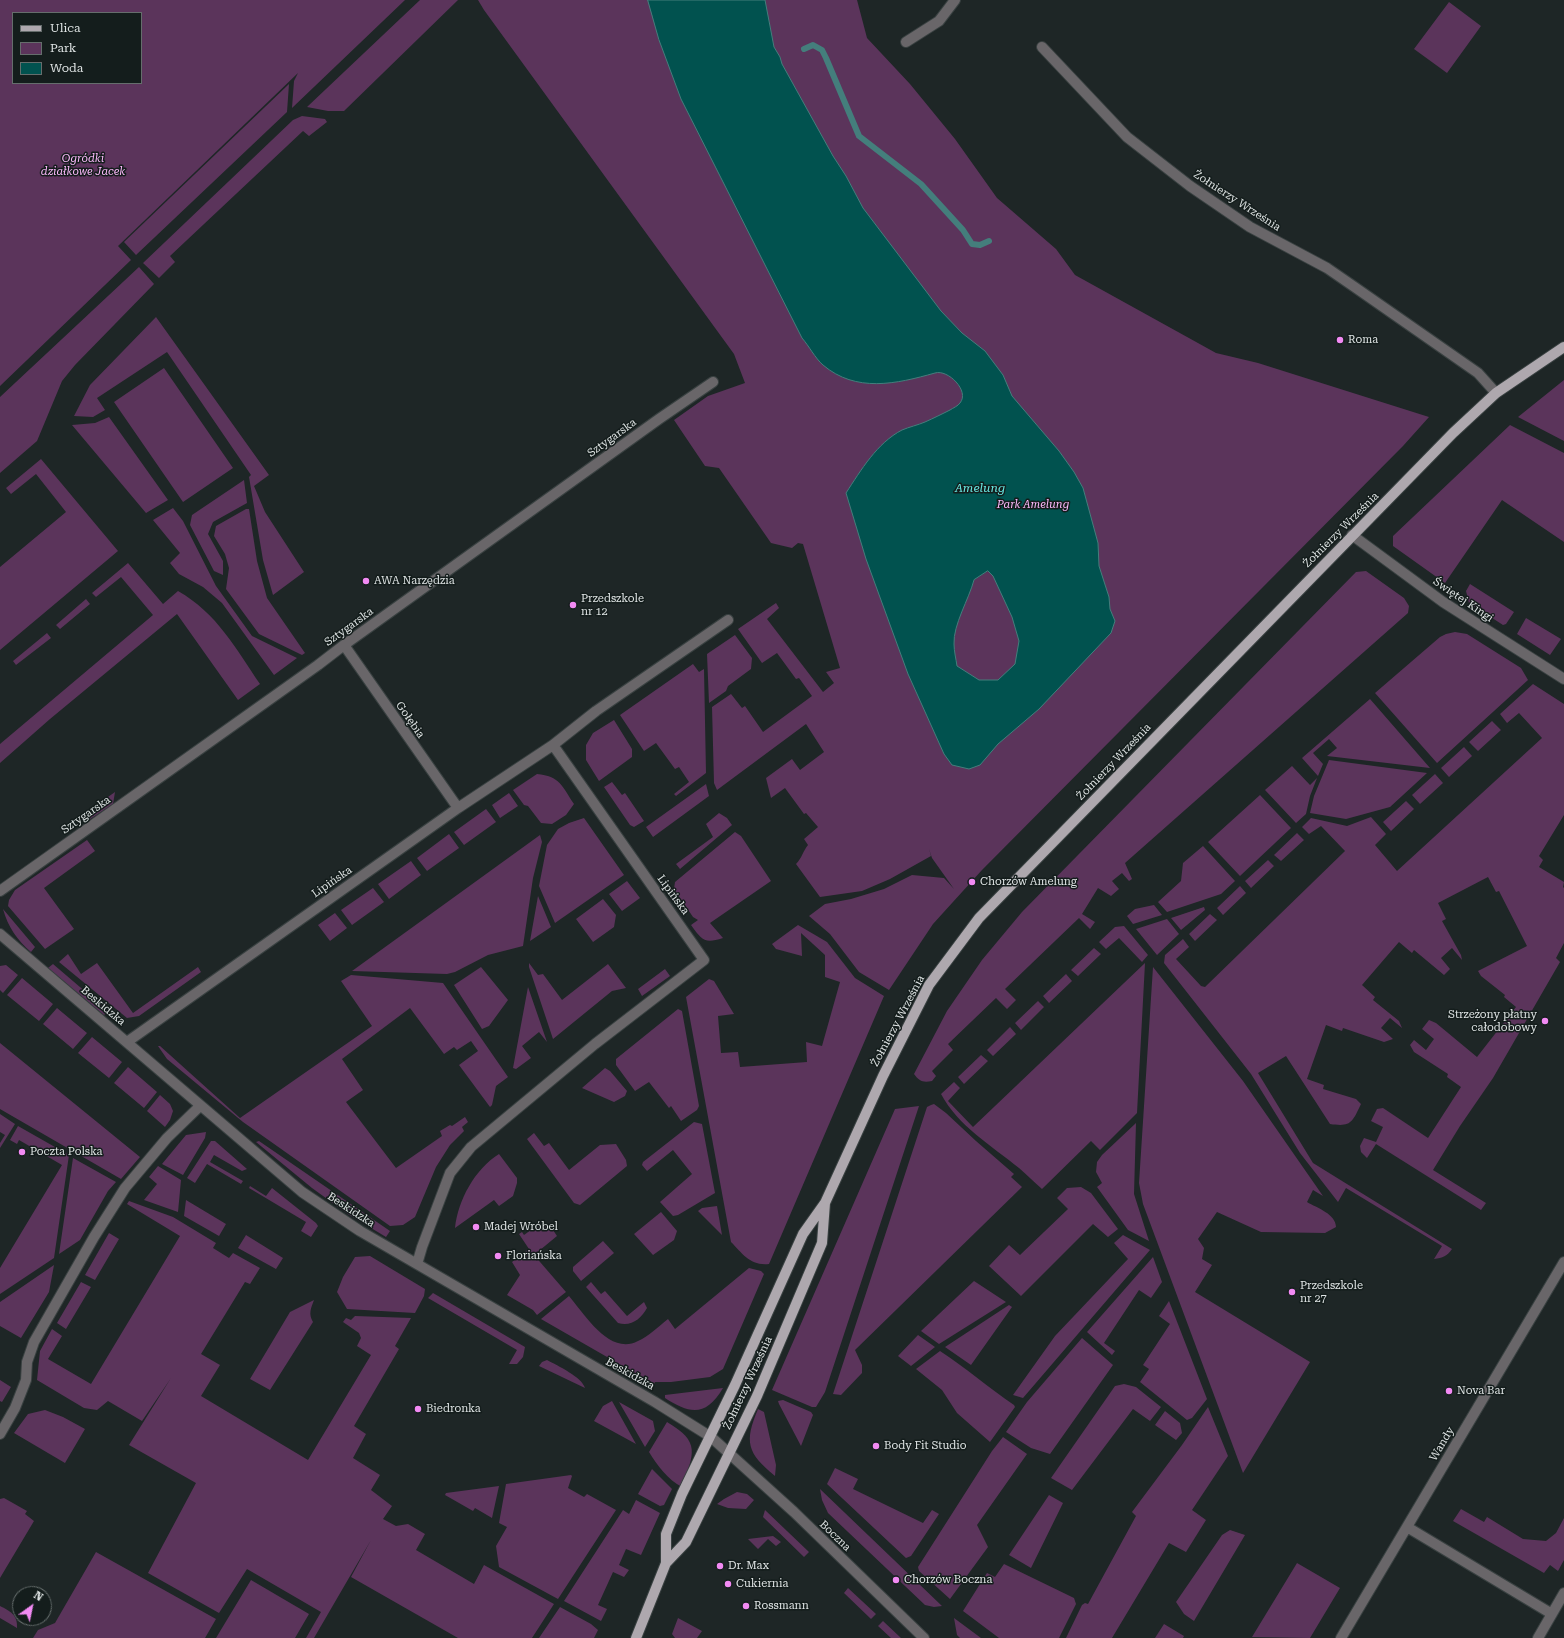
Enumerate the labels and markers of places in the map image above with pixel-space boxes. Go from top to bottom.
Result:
place label: Roma [1348,333,1378,347]
marker: Roma [1335,335,1345,345]
place label: AWA Narzędzia [374,574,455,588]
marker: AWA Narzędzia [361,576,371,586]
place label: Przedszkole nr 12 [581,592,644,618]
marker: Przedszkole nr 12 [568,600,578,610]
place label: Chorzów Amelung [980,875,1077,889]
marker: Chorzów Amelung [967,877,977,887]
place label: Strzeżony płatny całodobowy [1448,1008,1537,1034]
marker: Strzeżony płatny całodobowy [1540,1016,1550,1026]
place label: Poczta Polska [30,1145,103,1159]
marker: Poczta Polska [17,1147,27,1157]
place label: Madej Wróbel [484,1220,558,1234]
marker: Madej Wróbel [471,1222,481,1232]
place label: Floriańska [506,1249,562,1263]
marker: Floriańska [493,1251,503,1261]
place label: Przedszkole nr 27 [1300,1279,1363,1305]
marker: Przedszkole nr 27 [1287,1287,1297,1297]
place label: Nova Bar [1457,1384,1505,1398]
marker: Nova Bar [1444,1386,1454,1396]
place label: Biedronka [426,1402,481,1416]
marker: Biedronka [413,1404,423,1414]
place label: Body Fit Studio [884,1439,967,1453]
marker: Body Fit Studio [871,1441,881,1451]
place label: Dr. Max [728,1559,769,1573]
marker: Dr. Max [715,1561,725,1571]
place label: Chorzów Boczna [904,1573,992,1587]
marker: Chorzów Boczna [891,1575,901,1585]
place label: Cukiernia [736,1577,788,1591]
marker: Cukiernia [723,1579,733,1589]
place label: Rossmann [754,1599,809,1613]
marker: Rossmann [741,1601,751,1611]

